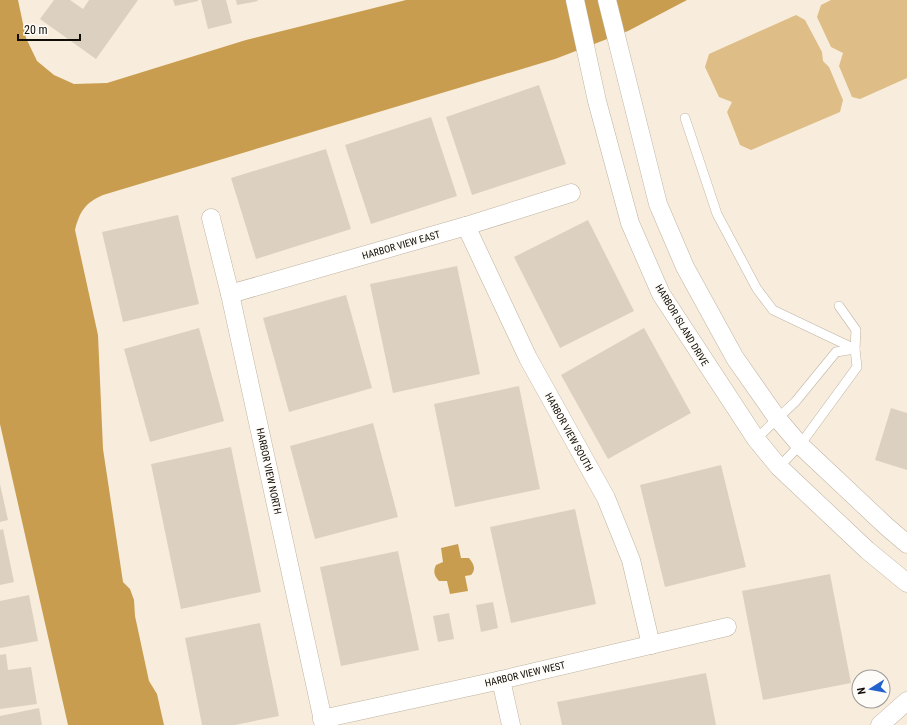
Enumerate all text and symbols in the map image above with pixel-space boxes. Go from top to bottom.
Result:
scale bar [18,16,80,42]
text: 20 m [24,23,48,37]
street label: HARBOR VIEW EAST [361,229,441,261]
street label: HARBOR ISLAND DRIVE [653,282,711,368]
street label: HARBOR VIEW SOUTH [543,391,595,473]
street label: HARBOR VIEW NORTH [254,427,284,515]
street label: HARBOR VIEW WEST [484,659,566,689]
north arrow [851,669,891,709]
text: N [855,686,869,695]

